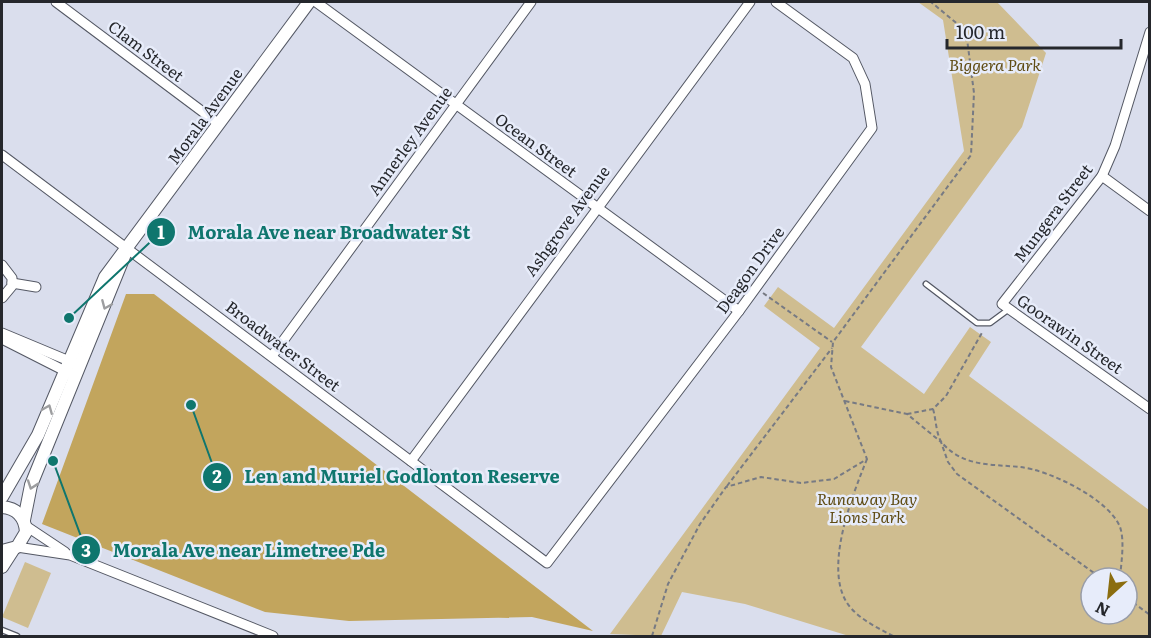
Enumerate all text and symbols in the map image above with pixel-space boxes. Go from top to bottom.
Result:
scale bar [947,12,1121,50]
street label: Clam Street [104,14,190,87]
text: 100 m [956,18,1005,45]
park label: Biggera Park [949,52,1041,76]
street label: Morala Avenue [161,62,248,169]
street label: Annerley Avenue [361,81,457,200]
street label: Ocean Street [491,106,583,183]
street label: Mungera Street [1007,158,1098,267]
street label: Ashgrove Avenue [518,160,615,281]
callout: Morala Ave near Broadwater St [146,214,483,250]
text: 1 [157,218,165,245]
text: Morala Ave near Broadwater St [188,218,470,245]
street label: Deagon Drive [709,221,789,318]
street label: Goorawin Street [1013,288,1129,379]
street label: Broadwater Street [221,294,346,397]
one-way arrow [101,298,113,309]
one-way arrow [41,404,53,415]
callout: Len and Muriel Godlonton Reserve [202,459,572,495]
text: 2 [212,462,222,489]
text: Len and Muriel Godlonton Reserve [244,462,560,489]
one-way arrow [26,479,39,490]
park label: Runaway Bay Lions Park [817,486,917,528]
callout: Morala Ave near Limetree Pde [71,532,397,568]
text: 3 [81,536,91,563]
text: Morala Ave near Limetree Pde [113,536,385,563]
north arrow [1079,566,1139,626]
text: N [1090,597,1113,624]

